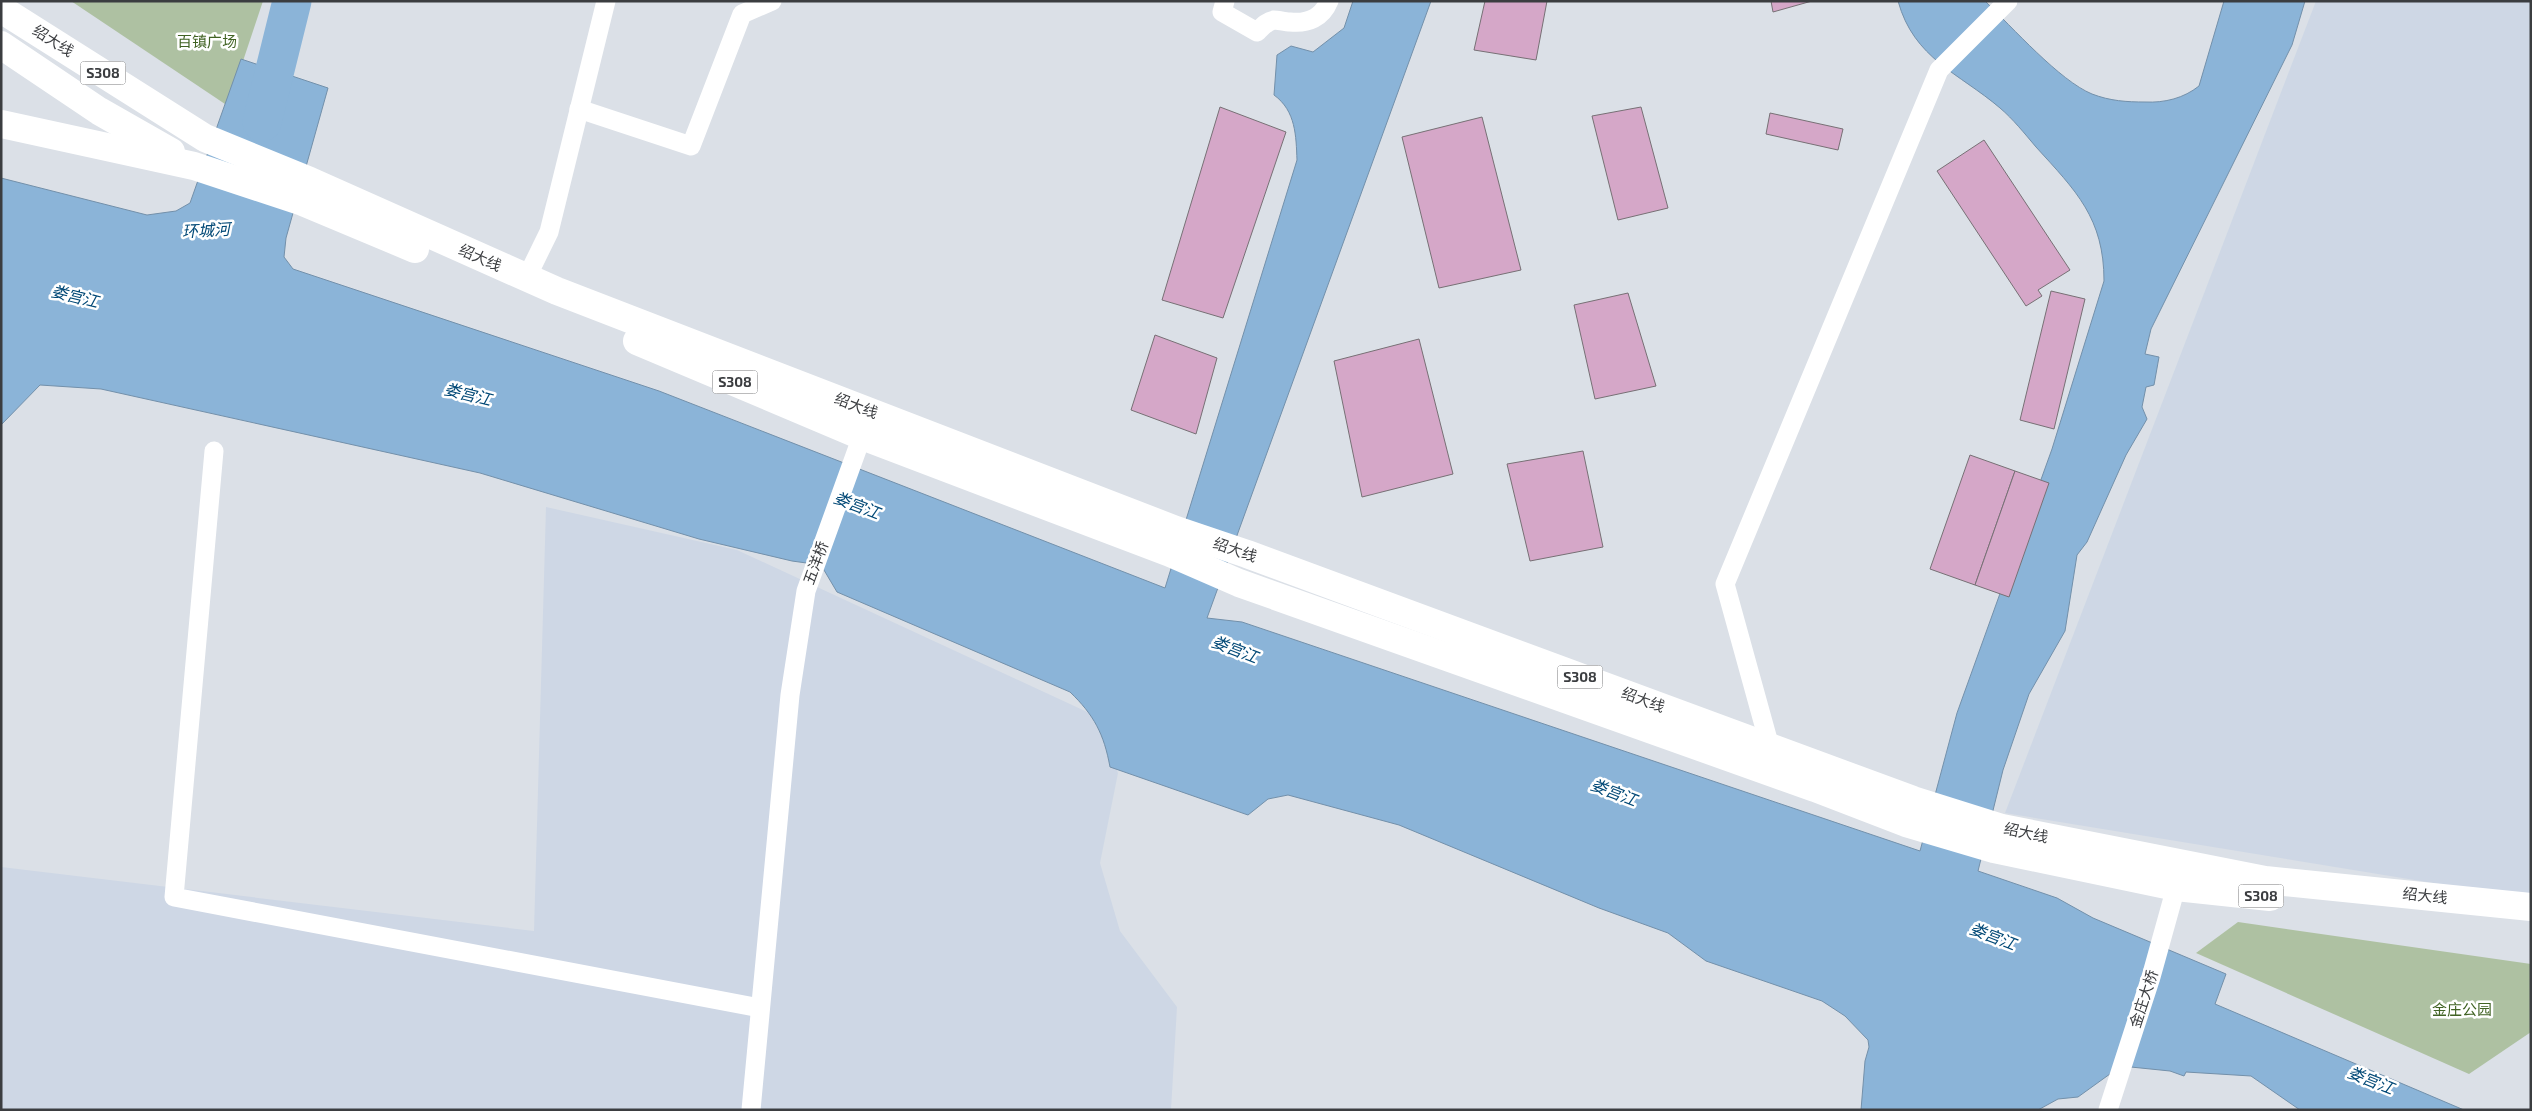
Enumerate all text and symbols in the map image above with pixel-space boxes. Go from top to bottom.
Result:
street label: 绍大线 [30,21,77,60]
park label: 百镇广场 [177,32,237,50]
road number: S308 [80,62,126,84]
water label: 环城河 [182,219,233,240]
street label: 绍大线 [456,240,505,274]
water label: 娄宫江 [50,280,103,311]
road number: S308 [712,371,758,394]
water label: 娄宫江 [443,378,496,409]
street label: 绍大线 [832,389,881,422]
water label: 娄宫江 [831,487,885,523]
street label: 绍大线 [1211,533,1260,565]
street label: 五洋桥 [799,538,831,587]
water label: 娄宫江 [1209,631,1263,667]
road number: S308 [1558,666,1602,689]
street label: 绍大线 [1619,683,1668,715]
water label: 娄宫江 [1588,774,1642,810]
street label: 绍大线 [2002,819,2050,846]
road number: S308 [2238,884,2284,908]
street label: 绍大线 [2402,884,2448,906]
water label: 娄宫江 [1967,918,2021,954]
street label: 金庄大桥 [2125,967,2161,1030]
park label: 金庄公园 [2432,1000,2492,1018]
water label: 娄宫江 [2345,1062,2399,1098]

